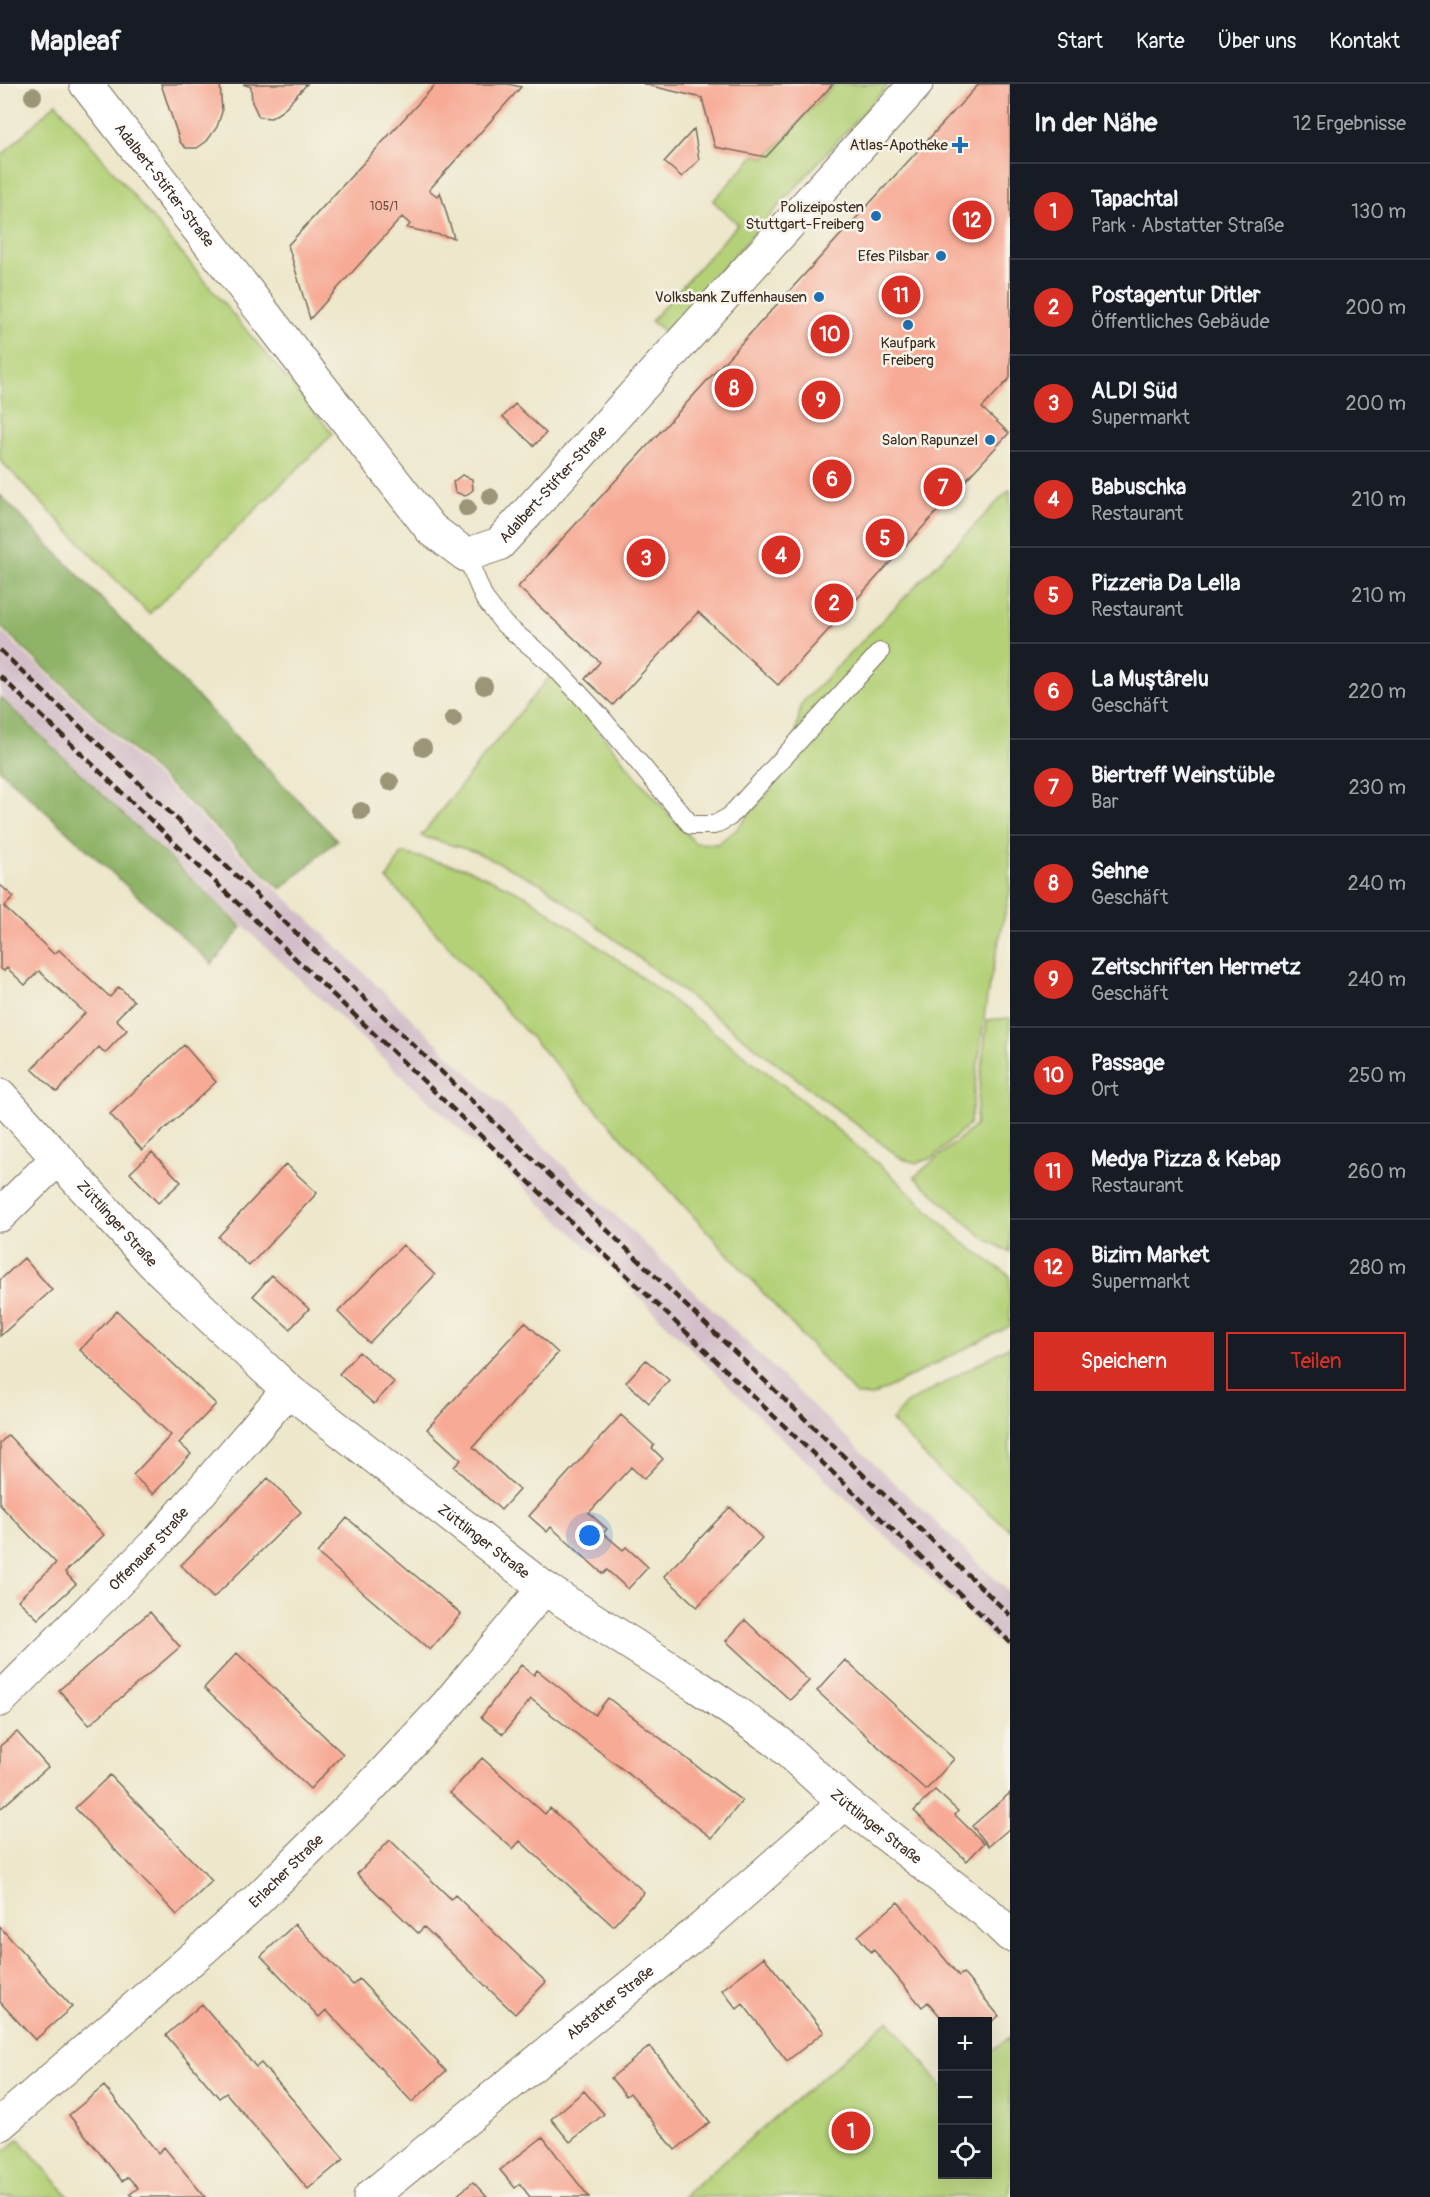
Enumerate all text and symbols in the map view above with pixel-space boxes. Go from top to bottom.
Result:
text: Mapleaf [30,24,121,59]
text: Start [1057,28,1103,55]
text: Karte [1136,28,1185,55]
text: Über uns [1218,28,1296,55]
text: Kontakt [1329,28,1400,55]
text: In der Nähe [1034,107,1157,139]
text: 12 Ergebnisse [1293,111,1406,136]
street label: Adalbert-Stifter-Straße [110,120,218,252]
place label: Atlas-Apotheke [850,136,949,155]
marker: Atlas-Apotheke [953,138,967,152]
text: Tapachtal [1091,185,1179,213]
place label: Polizeiposten Stuttgart-Freiberg [745,198,864,234]
pin: 12 [952,198,992,242]
house number: 105/1 [370,199,398,214]
text: 1 [1050,199,1057,224]
text: 130 m [1351,199,1406,224]
marker: Polizeiposten Stuttgart-Freiberg [869,209,883,223]
text: Park · Abstatter Straße [1091,213,1284,238]
place label: Efes Pilsbar [858,247,930,266]
marker: Efes Pilsbar [934,249,948,263]
pin: 11 [882,272,920,318]
text: Postagentur Ditler [1091,281,1261,309]
place label: Volksbank Zuffenhausen [655,288,807,307]
marker: Volksbank Zuffenhausen [812,290,826,304]
text: 2 [1048,295,1059,320]
text: 200 m [1345,295,1406,320]
text: Öffentliches Gebäude [1091,309,1270,334]
pin: 10 [810,312,850,356]
marker: Kaufpark Freiberg [901,318,915,332]
place label: Kaufpark Freiberg [880,334,936,370]
pin: 8 [714,366,754,410]
text: ALDI Süd [1091,377,1177,405]
pin: 9 [802,378,840,422]
text: 3 [1048,391,1059,416]
text: 200 m [1345,391,1406,416]
text: Supermarkt [1091,405,1190,430]
street label: Adalbert-Stifter-Straße [495,422,612,547]
place label: Salon Rapunzel [882,431,978,450]
marker: Salon Rapunzel [983,433,997,447]
pin: 6 [812,456,852,502]
pin: 7 [924,464,962,510]
text: Babuschka [1091,473,1186,501]
text: 4 [1048,487,1059,512]
text: 210 m [1351,487,1406,512]
text: Restaurant [1091,501,1183,526]
pin: 5 [866,516,904,560]
pin: 4 [762,532,800,578]
pin: 3 [626,536,666,580]
text: Pizzeria Da Lella [1091,569,1240,597]
pin: 2 [814,580,854,626]
text: 5 [1048,583,1059,608]
text: 210 m [1351,583,1406,608]
text: Restaurant [1091,597,1183,622]
text: La Muştârelu [1091,665,1209,693]
text: 6 [1048,679,1059,704]
text: 220 m [1348,679,1406,704]
text: Geschäft [1091,693,1168,718]
text: Biertreff Weinstüble [1091,761,1275,789]
text: 7 [1048,775,1059,800]
text: 230 m [1349,775,1406,800]
text: Bar [1091,789,1119,814]
text: Sehne [1091,857,1148,885]
text: 8 [1048,871,1059,896]
text: 240 m [1347,871,1406,896]
text: Geschäft [1091,885,1168,910]
text: Zeitschriften Hermetz [1091,953,1301,981]
text: 9 [1048,967,1059,992]
text: 240 m [1347,967,1406,992]
text: Geschäft [1091,981,1168,1006]
text: Passage [1091,1049,1164,1077]
text: 10 [1043,1063,1064,1088]
text: 250 m [1348,1063,1406,1088]
text: Ort [1091,1077,1119,1102]
text: Medya Pizza & Kebap [1091,1145,1281,1173]
text: 11 [1046,1159,1061,1184]
text: 260 m [1347,1159,1406,1184]
text: Restaurant [1091,1173,1183,1198]
street label: Züttlinger Straße [72,1177,162,1272]
text: Bizim Market [1091,1241,1209,1269]
text: 12 [1044,1255,1063,1280]
text: 280 m [1349,1255,1406,1280]
text: Supermarkt [1091,1269,1190,1294]
button: Speichern [1034,1332,1214,1391]
button: Teilen [1226,1332,1406,1391]
street label: Züttlinger Straße [434,1500,534,1584]
street label: Offenauer Straße [105,1503,193,1595]
your location [575,1521,604,1550]
street label: Züttlinger Straße [826,1785,926,1869]
street label: Erlacher Straße [245,1830,328,1913]
street label: Abstatter Straße [563,1961,659,2044]
map controls [938,2017,992,2179]
button: + [938,2017,992,2071]
button: − [938,2071,992,2125]
pin: 1 [832,2108,870,2154]
button: locate [938,2125,992,2179]

